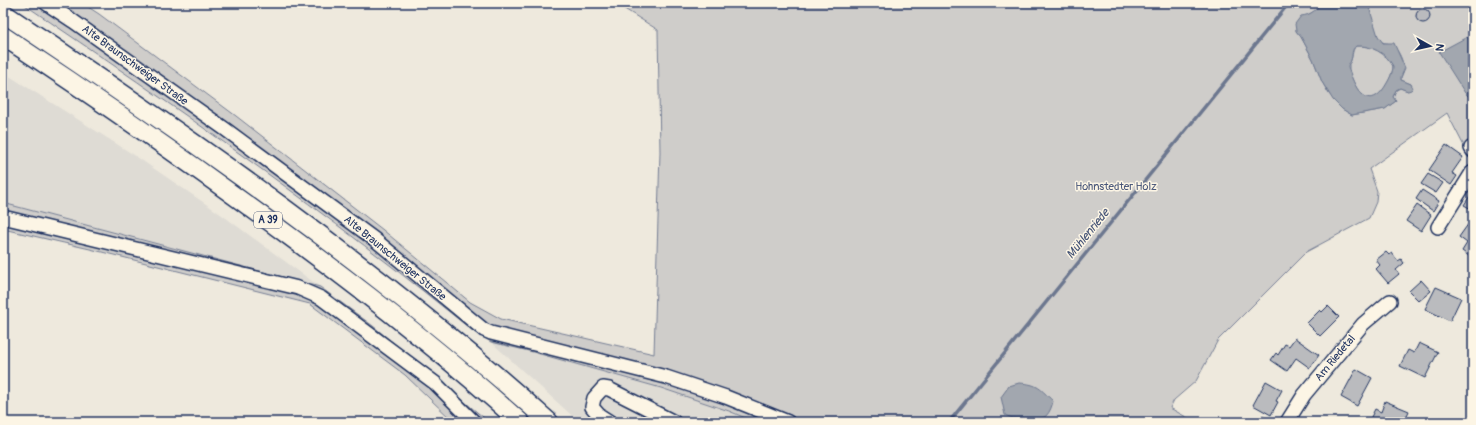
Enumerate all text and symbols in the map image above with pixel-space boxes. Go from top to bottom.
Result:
street label: Alte Braunschweiger Straße [80,22,191,108]
north arrow [1410,26,1450,66]
text: N [1432,43,1446,52]
park label: Hohnstedter Holz [1075,180,1157,193]
water label: Mühlenriede [1063,205,1113,262]
road number: A 39 [254,212,282,228]
street label: Alte Braunschweiger Straße [341,213,449,304]
street label: Am Riedetal [1312,332,1358,384]

